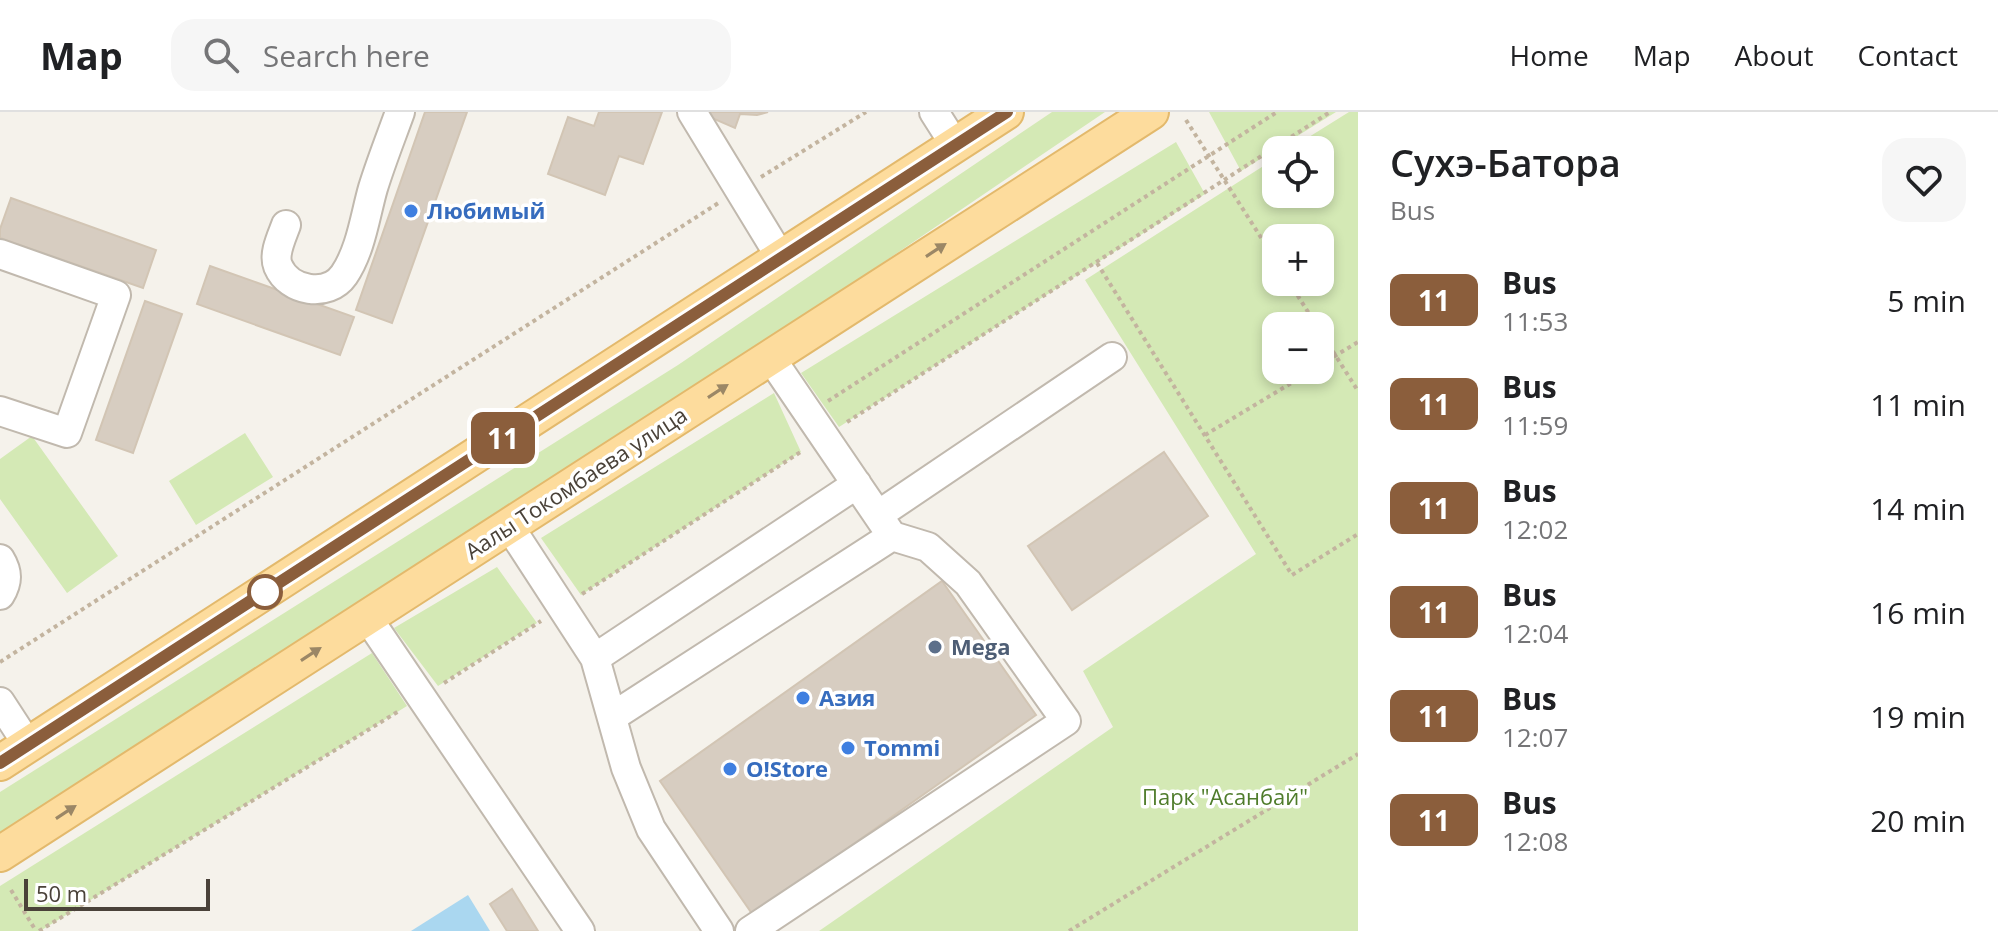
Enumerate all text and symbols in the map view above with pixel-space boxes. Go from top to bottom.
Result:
search box [171,19,731,91]
text: Map [40,29,123,81]
icon: search [199,33,243,77]
text: Search here [263,35,430,76]
text: Home [1510,36,1589,74]
text: Map [1633,36,1691,74]
text: About [1735,36,1813,74]
text: Contact [1857,36,1958,74]
map controls [1262,136,1334,384]
button: locate [1262,136,1334,208]
text: Сухэ-Батора [1390,136,1621,188]
button: heart [1882,138,1966,222]
text: Bus [1390,192,1435,228]
place label: Любимый [427,195,545,225]
marker: Любимый [402,202,420,220]
button: + [1262,224,1334,296]
one-way arrow [926,243,947,258]
text: Bus [1502,262,1557,303]
text: 5 min [1887,280,1966,321]
text: 11 [1418,281,1450,319]
text: 11:53 [1502,303,1568,339]
button: − [1262,312,1334,384]
text: Bus [1502,366,1557,407]
text: 11 min [1870,384,1966,425]
one-way arrow [707,385,729,399]
text: 11 [1418,385,1450,423]
street label: Аалы Токомбаева улица [459,399,692,565]
text: 11:59 [1502,407,1568,443]
line badge: 11 [467,412,539,464]
text: 11 [487,419,519,457]
text: Bus [1502,470,1557,511]
text: 14 min [1870,488,1966,529]
text: 11 [1418,489,1450,527]
text: 12:02 [1502,511,1568,547]
text: Bus [1502,574,1557,615]
unlabelled marker [248,575,282,609]
text: 16 min [1870,592,1966,633]
text: 11 [1418,593,1450,631]
text: 12:04 [1502,615,1568,651]
place label: Mega [951,631,1010,661]
marker: Mega [926,638,944,656]
one-way arrow [300,647,322,661]
text: Bus [1502,678,1557,719]
place label: Азия [819,682,875,712]
marker: Азия [794,689,812,707]
text: 19 min [1870,696,1966,737]
text: 11 [1418,697,1450,735]
text: 12:07 [1502,719,1568,755]
place label: Tommi [864,732,940,762]
marker: Tommi [839,739,857,757]
place label: O!Store [746,753,828,783]
marker: O!Store [721,760,739,778]
park label: Парк "Асанбай" [1142,781,1308,811]
text: Bus [1502,782,1557,823]
text: 20 min [1870,800,1966,841]
text: 11 [1418,801,1450,839]
one-way arrow [55,804,76,819]
text: 12:08 [1502,823,1568,859]
scale bar [24,875,210,911]
text: 50 m [36,878,87,908]

